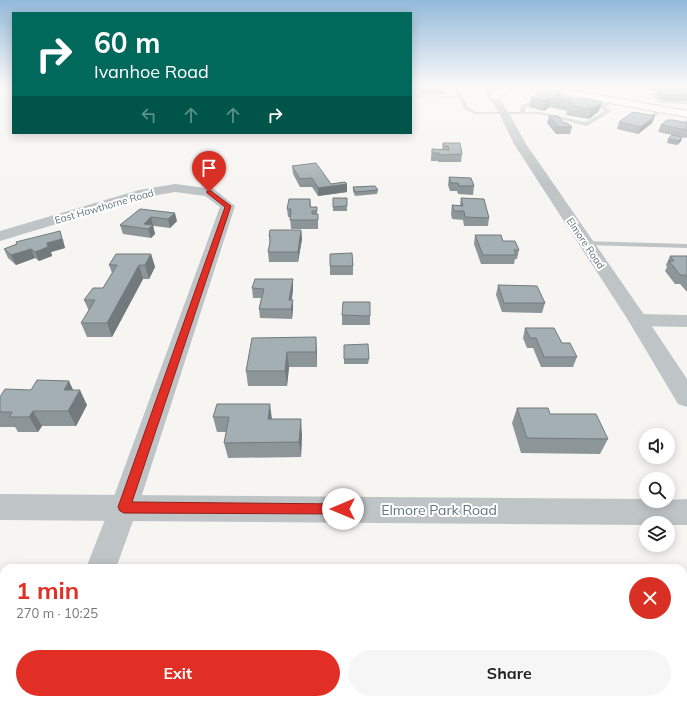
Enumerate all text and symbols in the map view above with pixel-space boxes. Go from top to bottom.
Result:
text: 60 m [94,25,160,60]
icon: right [28,28,80,80]
text: Ivanhoe Road [94,60,209,83]
icon: left [138,104,160,126]
icon: ahead [180,104,202,126]
icon: ahead [222,104,244,126]
icon: right [264,104,286,126]
pin [192,151,226,192]
icon: arrive [198,157,220,179]
street label: East Hawthorne Road [53,186,155,227]
street label: Elmore Road [564,215,607,271]
map controls [639,428,675,552]
button: sound [639,428,675,464]
button: search [639,472,675,508]
position arrow [322,488,364,530]
street label: Elmore Park Road [381,501,497,519]
button: layers [639,516,675,552]
text: 1 min [16,575,79,605]
button: close [629,577,671,619]
text: 270 m · 10:25 [16,605,98,621]
button: Exit [16,650,340,696]
button: Share [348,650,671,696]

